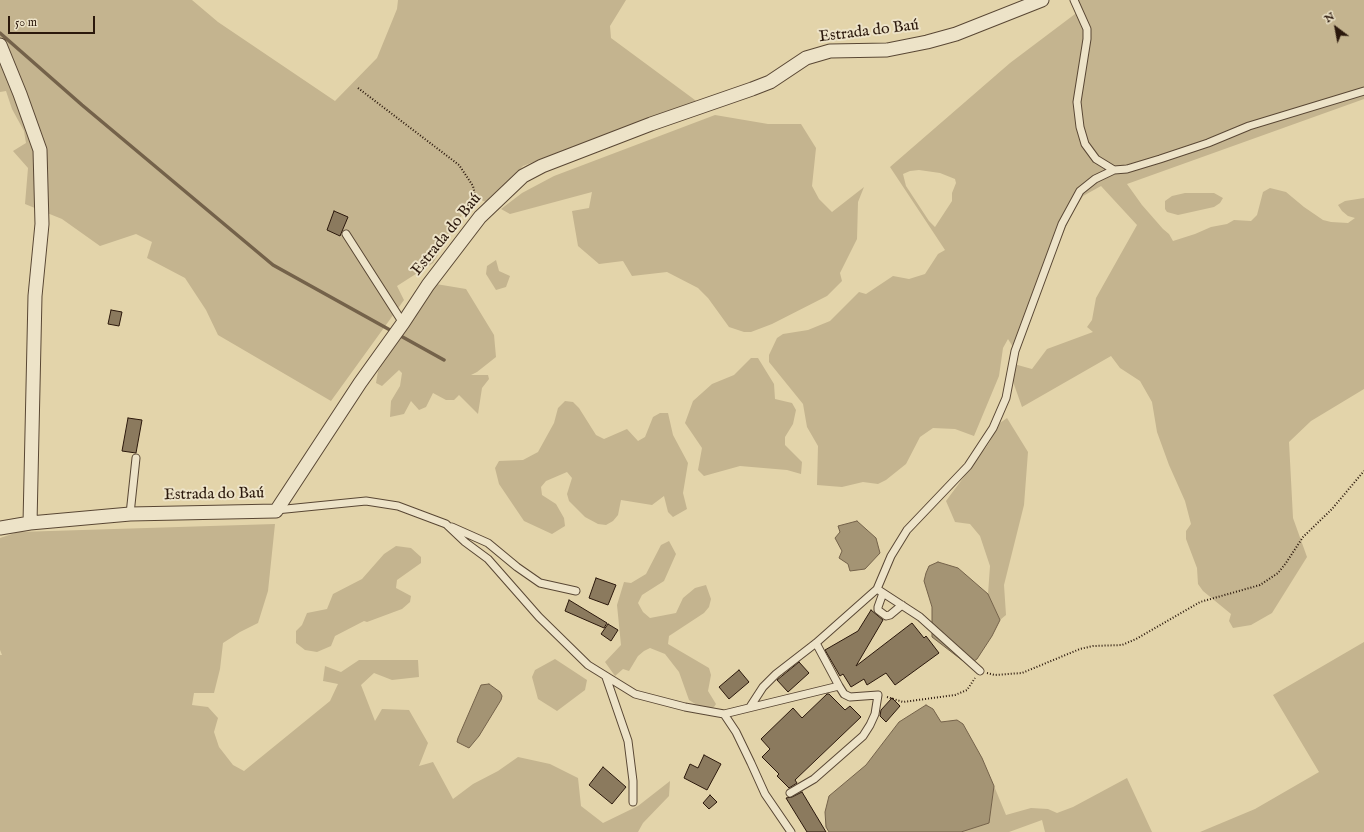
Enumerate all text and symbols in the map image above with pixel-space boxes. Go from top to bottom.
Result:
scale bar [10,8,97,34]
north arrow [1316,8,1356,48]
text: N [1322,9,1337,26]
text: 50 m [15,15,37,30]
street label: Estrada do Baú [818,16,920,48]
street label: Estrada do Baú [408,190,486,280]
street label: Estrada do Baú [164,485,264,505]

